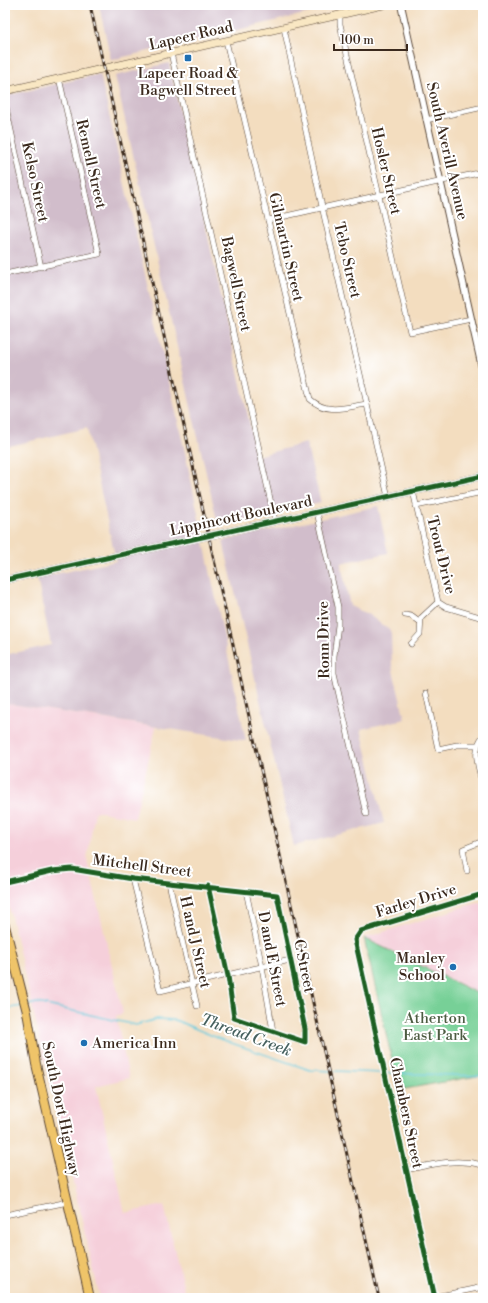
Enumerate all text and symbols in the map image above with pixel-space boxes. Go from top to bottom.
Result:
street label: Lapeer Road [147,17,235,55]
scale bar [334,26,407,52]
text: 100 m [340,33,374,48]
marker: Lapeer Road & Bagwell Street [183,53,193,63]
place label: Lapeer Road & Bagwell Street [138,64,238,100]
street label: South Averill Avenue [422,80,472,222]
street label: Remell Street [71,117,111,211]
street label: Hosler Street [367,125,405,217]
street label: Kelso Street [17,140,53,225]
street label: Gilmartin Street [264,191,308,304]
street label: Tebo Street [329,220,365,301]
street label: Bagwell Street [216,234,255,334]
street label: Lippincott Boulevard [168,492,314,540]
street label: Trout Drive [422,514,460,596]
street label: Ronn Drive [314,601,334,679]
street label: Mitchell Street [91,850,193,882]
street label: Farley Drive [373,880,459,922]
street label: H and J Street [175,894,215,991]
street label: D and E Street [253,910,291,1009]
street label: C Street [289,938,319,995]
place label: Manley School [396,949,446,985]
marker: Manley School [448,962,458,972]
water label: Thread Creek [198,1009,294,1061]
park label: Atherton East Park [403,1009,468,1045]
place label: America Inn [91,1034,177,1053]
marker: America Inn [79,1038,89,1048]
street label: South Dort Highway [37,1040,85,1179]
street label: Chambers Street [385,1056,427,1171]

